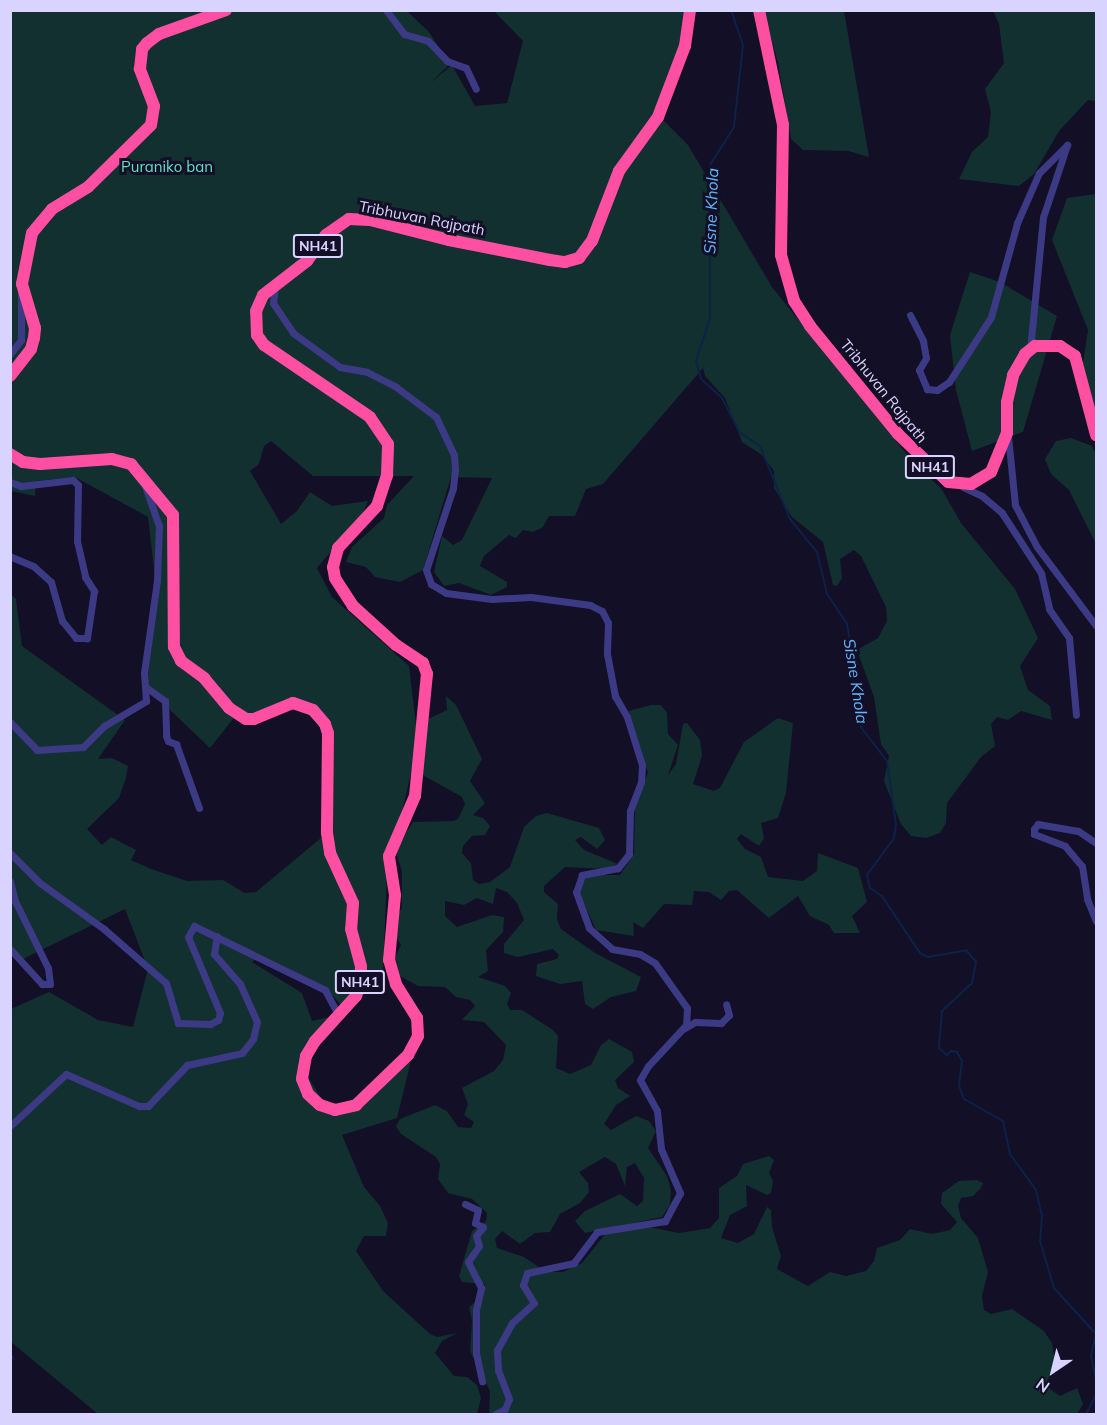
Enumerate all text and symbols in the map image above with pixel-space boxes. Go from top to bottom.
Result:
park label: Puraniko ban [121,158,213,176]
water label: Sisne Khola [700,168,722,254]
street label: Tribhuvan Rajpath [358,197,486,239]
road number: NH41 [292,235,344,257]
street label: Tribhuvan Rajpath [837,336,931,446]
road number: NH41 [904,456,956,478]
water label: Sisne Khola [840,637,872,725]
road number: NH41 [334,971,386,993]
north arrow [1023,1341,1083,1401]
text: N [1032,1374,1053,1397]

